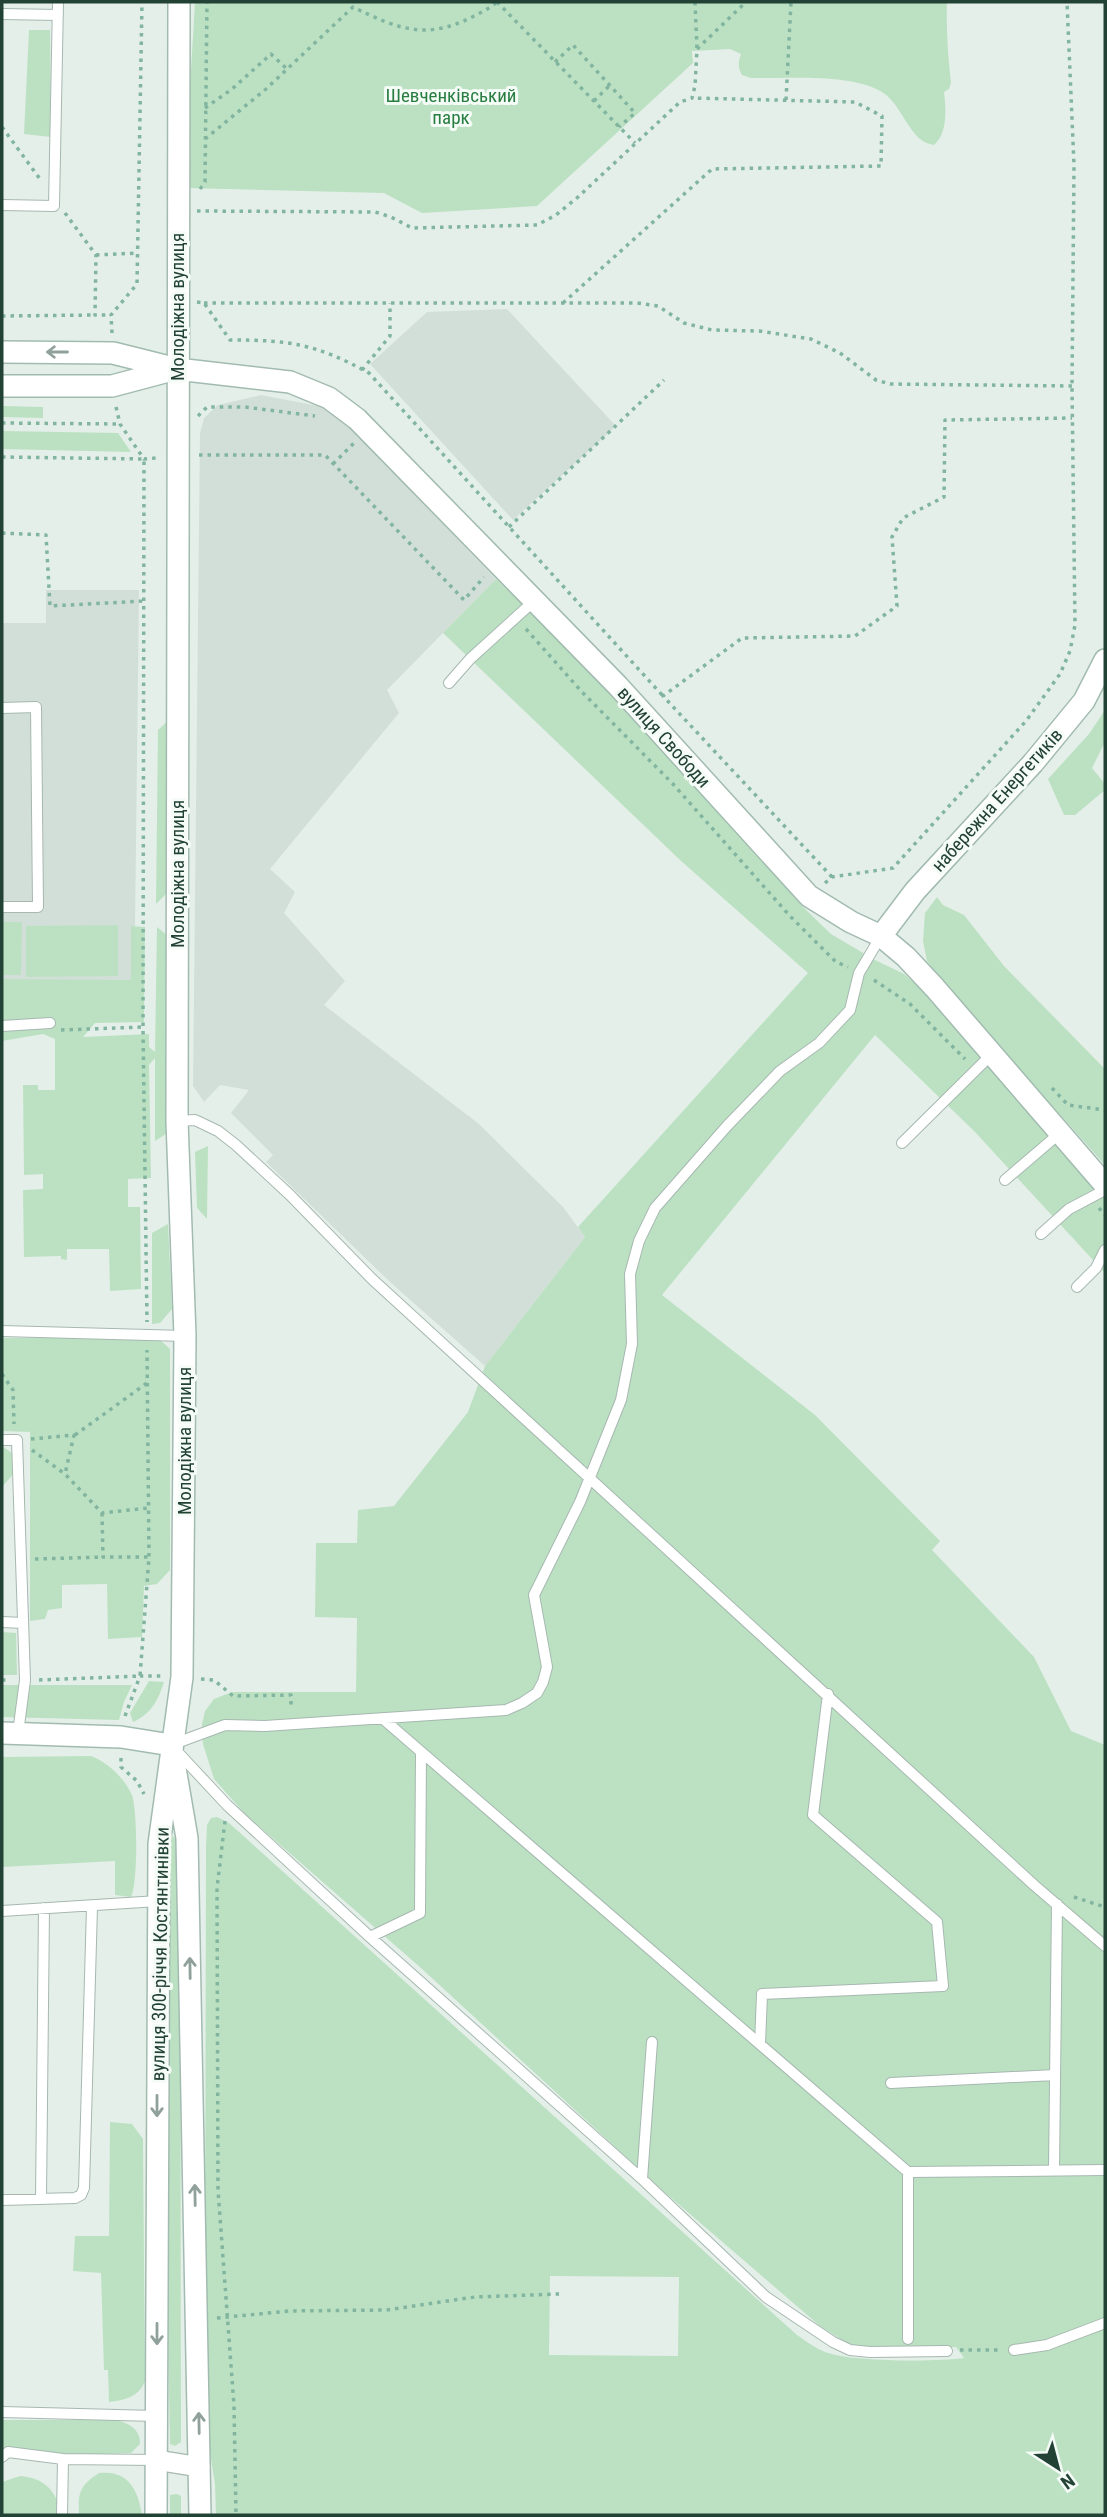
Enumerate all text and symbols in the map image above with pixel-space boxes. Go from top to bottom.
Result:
park label: Шевченківський парк [385,84,517,129]
street label: Молодіжна вулиця [166,233,189,381]
one-way arrow [46,346,69,359]
street label: вулиця Свободи [613,682,715,792]
street label: набережна Енергетиків [927,724,1067,876]
street label: Молодіжна вулиця [166,800,189,948]
street label: Молодіжна вулиця [173,1367,196,1515]
street label: вулиця 300-річчя Костянтинівки [146,1827,174,2081]
one-way arrow [183,1956,197,1979]
one-way arrow [150,2095,164,2118]
one-way arrow [188,2184,201,2207]
one-way arrow [150,2322,164,2345]
one-way arrow [193,2411,206,2434]
north arrow [1023,2433,1093,2503]
text: N [1056,2469,1079,2494]

